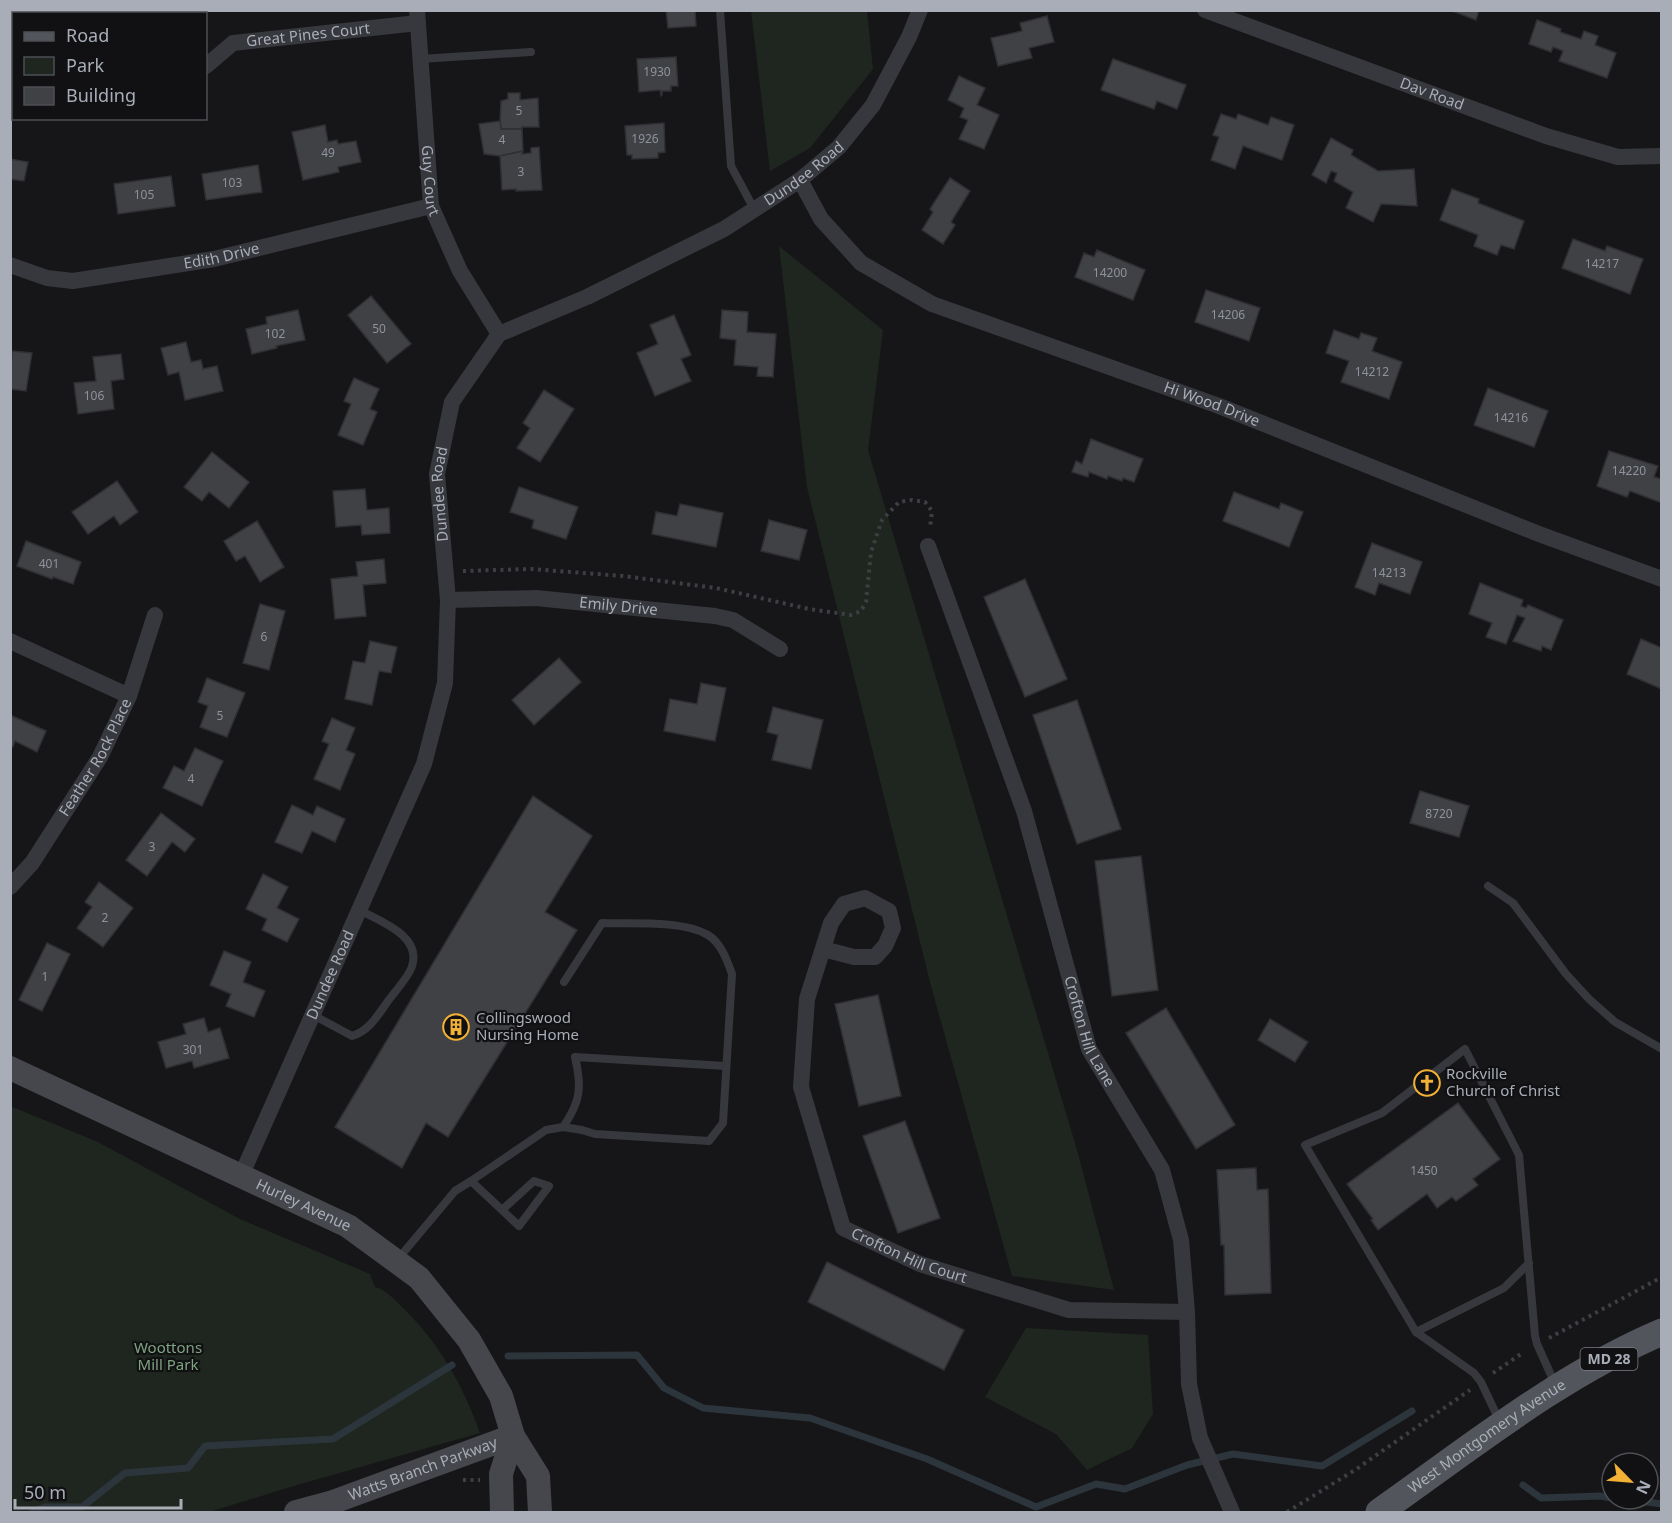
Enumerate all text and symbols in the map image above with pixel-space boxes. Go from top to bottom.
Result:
legend [12,12,207,120]
street label: Great Pines Court [245,17,371,51]
text: Road [66,23,109,47]
text: Park [66,53,104,77]
house number: 1930 [643,63,671,80]
street label: Dav Road [1397,72,1467,114]
text: Building [66,83,136,107]
house number: 5 [516,102,523,119]
house number: 1926 [631,130,659,147]
house number: 4 [499,131,506,148]
street label: Dundee Road [760,136,848,210]
house number: 49 [321,144,335,161]
street label: Guy Court [418,144,445,219]
house number: 3 [518,163,525,180]
house number: 103 [222,174,242,191]
house number: 105 [134,186,154,203]
street label: Edith Drive [182,237,261,273]
house number: 14217 [1585,255,1619,272]
house number: 14200 [1093,264,1127,281]
house number: 14206 [1211,306,1245,323]
house number: 50 [372,320,386,337]
house number: 102 [265,325,285,342]
house number: 14212 [1355,363,1389,380]
street label: Hi Wood Drive [1161,376,1263,430]
house number: 106 [84,387,104,404]
house number: 14216 [1494,409,1528,426]
street label: Dundee Road [426,445,452,543]
house number: 14220 [1612,462,1646,479]
house number: 401 [39,555,59,572]
house number: 14213 [1372,564,1406,581]
street label: Emily Drive [578,591,659,619]
house number: 6 [261,628,268,645]
street label: Feather Rock Place [54,695,136,820]
house number: 5 [217,707,224,724]
house number: 4 [188,770,195,787]
house number: 8720 [1425,805,1453,822]
house number: 3 [149,838,156,855]
house number: 2 [102,909,109,926]
street label: Dundee Road [301,927,358,1022]
house number: 1 [42,968,48,985]
street label: Crofton Hill Lane [1060,973,1120,1090]
place label: Collingswood Nursing Home [476,1007,579,1044]
building icon: Collingswood Nursing Home [441,1012,471,1042]
house number: 301 [183,1041,203,1058]
place label: Rockville Church of Christ [1446,1063,1560,1100]
church icon: Rockville Church of Christ [1412,1068,1442,1098]
house number: 1450 [1410,1162,1438,1179]
street label: Hurley Avenue [253,1173,355,1235]
street label: Crofton Hill Court [848,1222,970,1287]
park label: Woottons Mill Park [134,1337,202,1374]
road number: MD 28 [1580,1348,1638,1370]
street label: West Montgomery Avenue [1404,1374,1569,1497]
street label: Watts Branch Parkway [345,1432,500,1505]
north arrow [1600,1451,1660,1511]
scale bar [15,1472,182,1510]
text: N [1631,1477,1656,1498]
text: 50 m [24,1480,66,1504]

